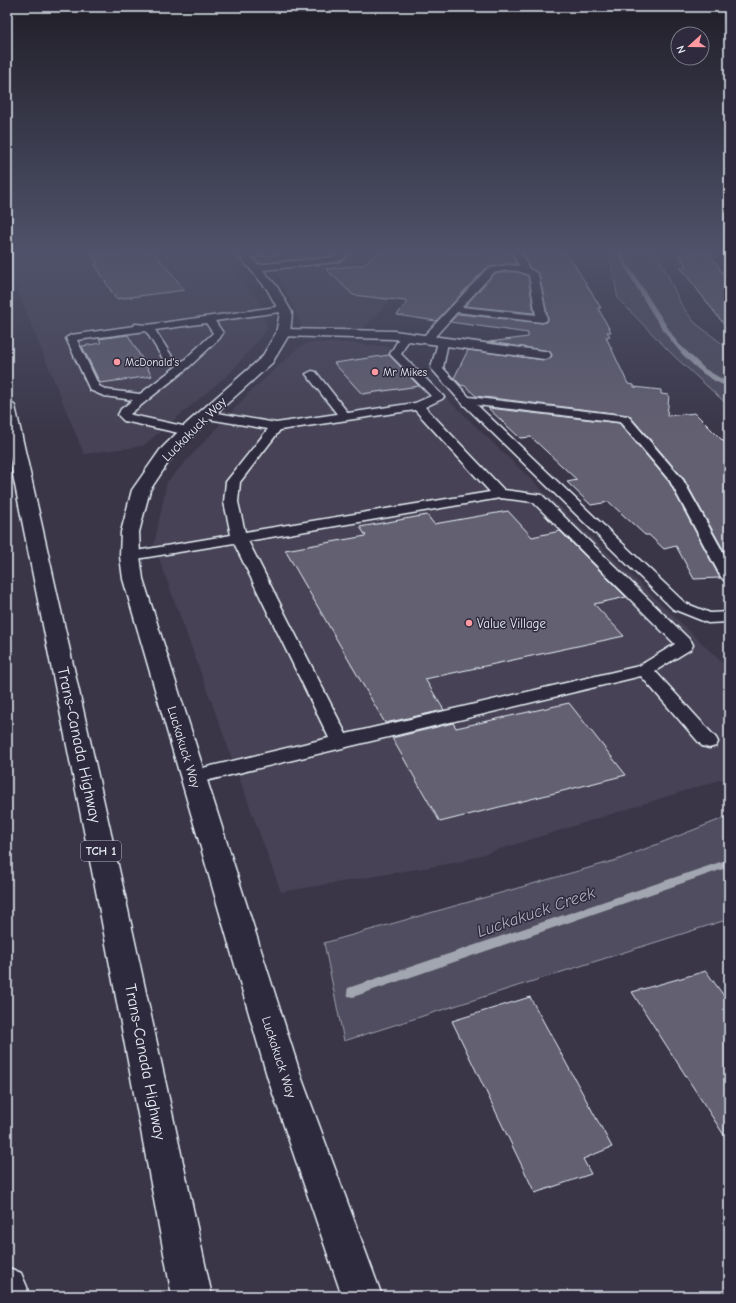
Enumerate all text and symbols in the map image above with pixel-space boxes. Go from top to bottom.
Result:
north arrow [670,26,710,66]
text: N [674,44,688,55]
place label: McDonald's [125,356,179,369]
marker: McDonald's [112,357,122,367]
place label: Mr Mikes [383,366,428,379]
marker: Mr Mikes [370,367,380,377]
street label: Luckakuck Way [159,394,229,464]
place label: Value Village [477,616,546,631]
marker: Value Village [464,618,474,628]
street label: Trans-Canada Highway [54,665,104,825]
street label: Luckakuck Way [164,704,204,790]
road number: TCH 1 [81,841,121,861]
water label: Luckakuck Creek [474,883,598,941]
street label: Trans-Canada Highway [121,982,169,1142]
street label: Luckakuck Way [259,1014,299,1100]

